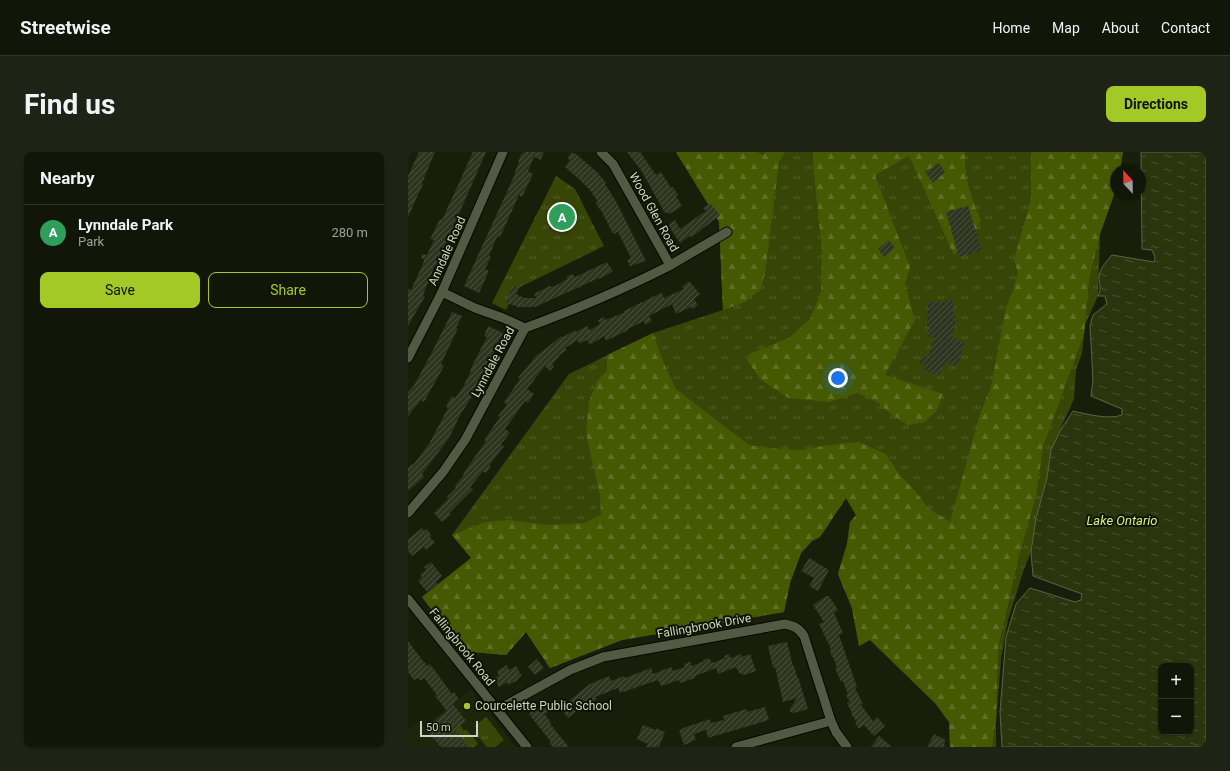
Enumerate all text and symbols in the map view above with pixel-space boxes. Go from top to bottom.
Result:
text: Streetwise [20,16,111,39]
text: Home [992,20,1030,36]
text: Map [1052,20,1080,36]
text: About [1102,20,1139,36]
text: Contact [1161,20,1210,36]
button: Directions [1106,86,1206,122]
text: Find us [24,88,115,121]
north arrow [1110,164,1146,200]
text: Nearby [40,168,95,188]
street label: Wood Glen Road [626,170,682,254]
pin: A [549,202,575,232]
street label: Anndale Road [426,214,468,288]
text: Lynndale Park [78,216,173,234]
text: A [49,225,57,240]
text: 280 m [331,225,368,240]
text: Park [78,234,104,249]
button: Save [40,272,200,308]
button: Share [208,272,368,308]
street label: Lynndale Road [469,324,517,400]
your location [828,368,848,388]
water label: Lake Ontario [1087,513,1157,528]
street label: Fallingbrook Road [426,605,498,689]
street label: Fallingbrook Drive [656,611,752,641]
map controls [1158,663,1194,735]
button: + [1158,663,1194,699]
place label: Courcelette Public School [475,699,612,713]
button: − [1158,699,1194,735]
marker: Courcelette Public School [462,701,472,711]
scale bar [420,719,478,738]
text: 50 m [426,721,451,734]

